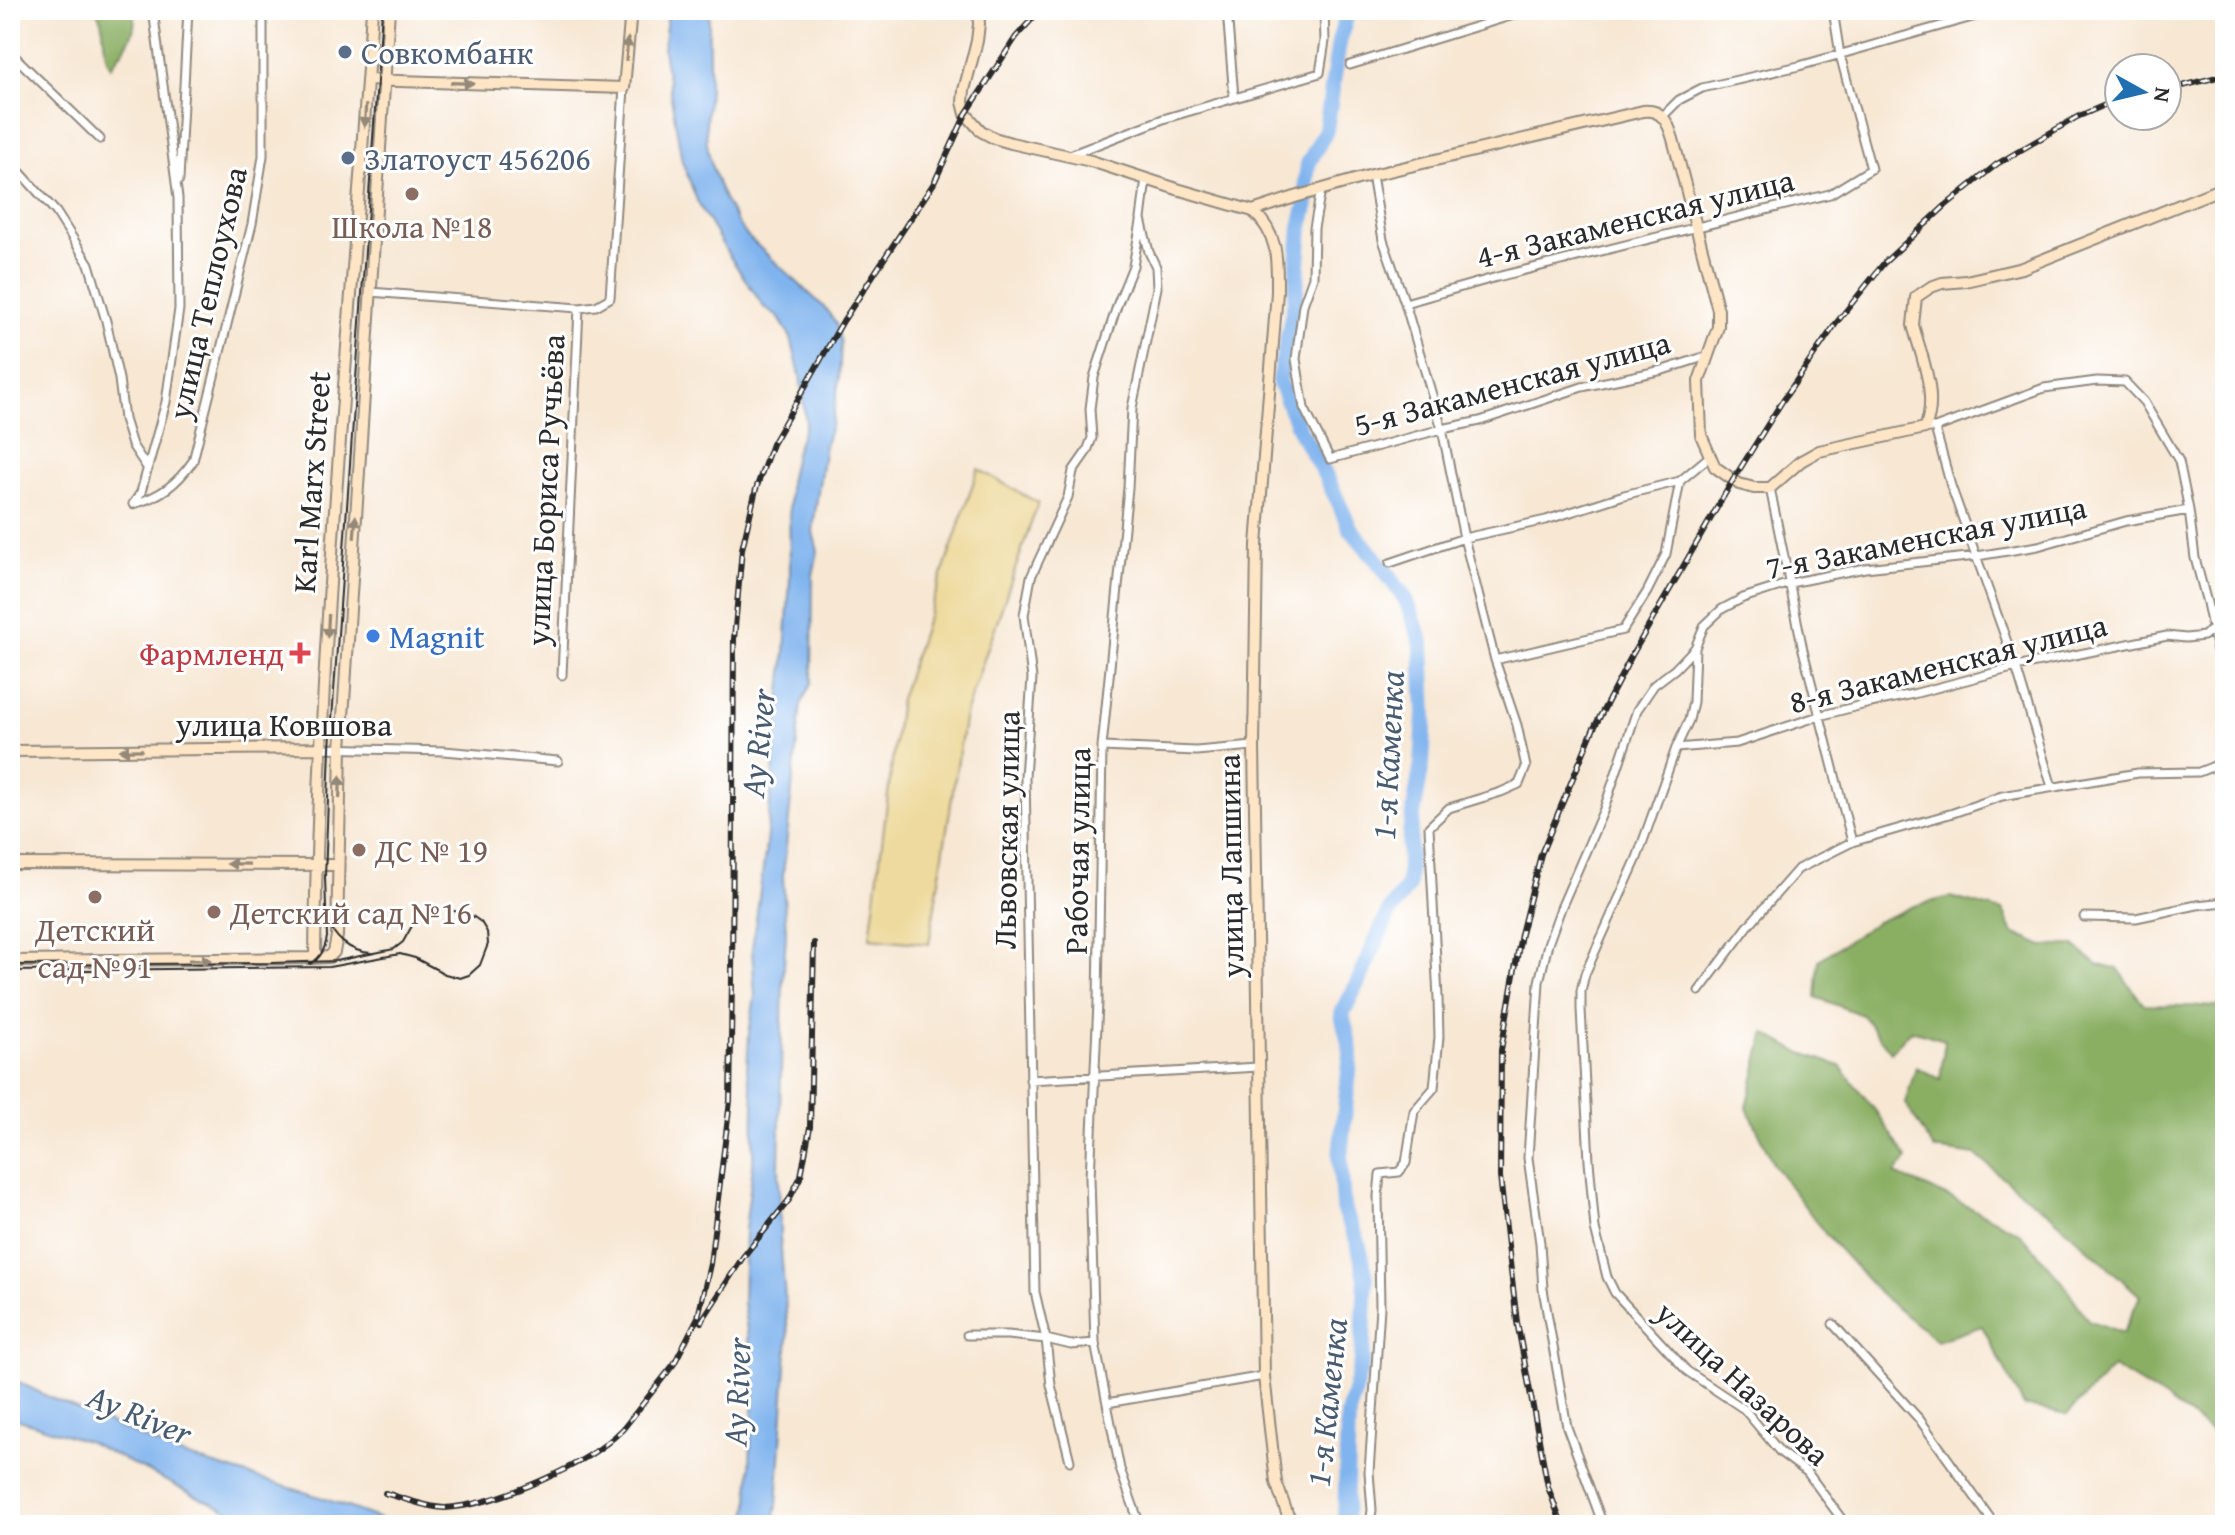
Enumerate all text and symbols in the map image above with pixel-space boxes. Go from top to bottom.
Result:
place label: Совкомбанк [361,29,533,76]
one-way arrow [621,36,634,61]
marker: Совкомбанк [336,43,354,61]
north arrow [2103,52,2183,132]
one-way arrow [450,76,475,89]
text: N [2146,85,2180,105]
one-way arrow [358,104,371,129]
place label: Златоуст 456206 [364,135,591,182]
marker: Златоуст 456206 [339,149,357,167]
street label: 4-я Закаменская улица [1471,156,1799,280]
street label: улица Теплоухова [155,161,259,425]
marker: Школа №18 [403,185,421,203]
place label: Школа №18 [332,203,492,250]
street label: 5-я Закаменская улица [1349,318,1676,448]
street label: улица Бориса Ручьёва [513,332,577,648]
street label: Karl Marx Street [280,370,342,594]
street label: 7-я Закаменская улица [1762,483,2091,591]
one-way arrow [349,515,362,540]
street label: 8-я Закаменская улица [1784,601,2112,725]
place label: Magnit [389,613,485,660]
one-way arrow [321,614,334,639]
marker: Magnit [364,627,382,645]
place label: Фармленд [139,630,284,677]
marker: Фармленд [291,644,309,662]
water label: 1-я Каменка [1358,669,1416,841]
water label: Ay River [727,685,787,801]
street label: улица Ковшова [175,701,393,748]
street label: Львовская улица [980,709,1032,950]
one-way arrow [118,744,143,756]
street label: Рабочая улица [1052,746,1102,955]
street label: улица Лапшина [1205,753,1255,979]
one-way arrow [334,774,346,799]
place label: ДС № 19 [374,827,488,874]
marker: ДС № 19 [350,841,368,859]
one-way arrow [225,858,250,870]
marker: Детский сад №91 [86,888,104,906]
place label: Детский сад №16 [229,889,472,936]
marker: Детский сад №16 [205,903,223,921]
place label: Детский сад №91 [34,906,155,990]
one-way arrow [188,954,213,966]
street label: улица Назарова [1645,1289,1841,1477]
water label: 1-я Каменка [1293,1315,1359,1489]
water label: Ay River [710,1335,762,1448]
water label: Ay River [79,1371,201,1458]

